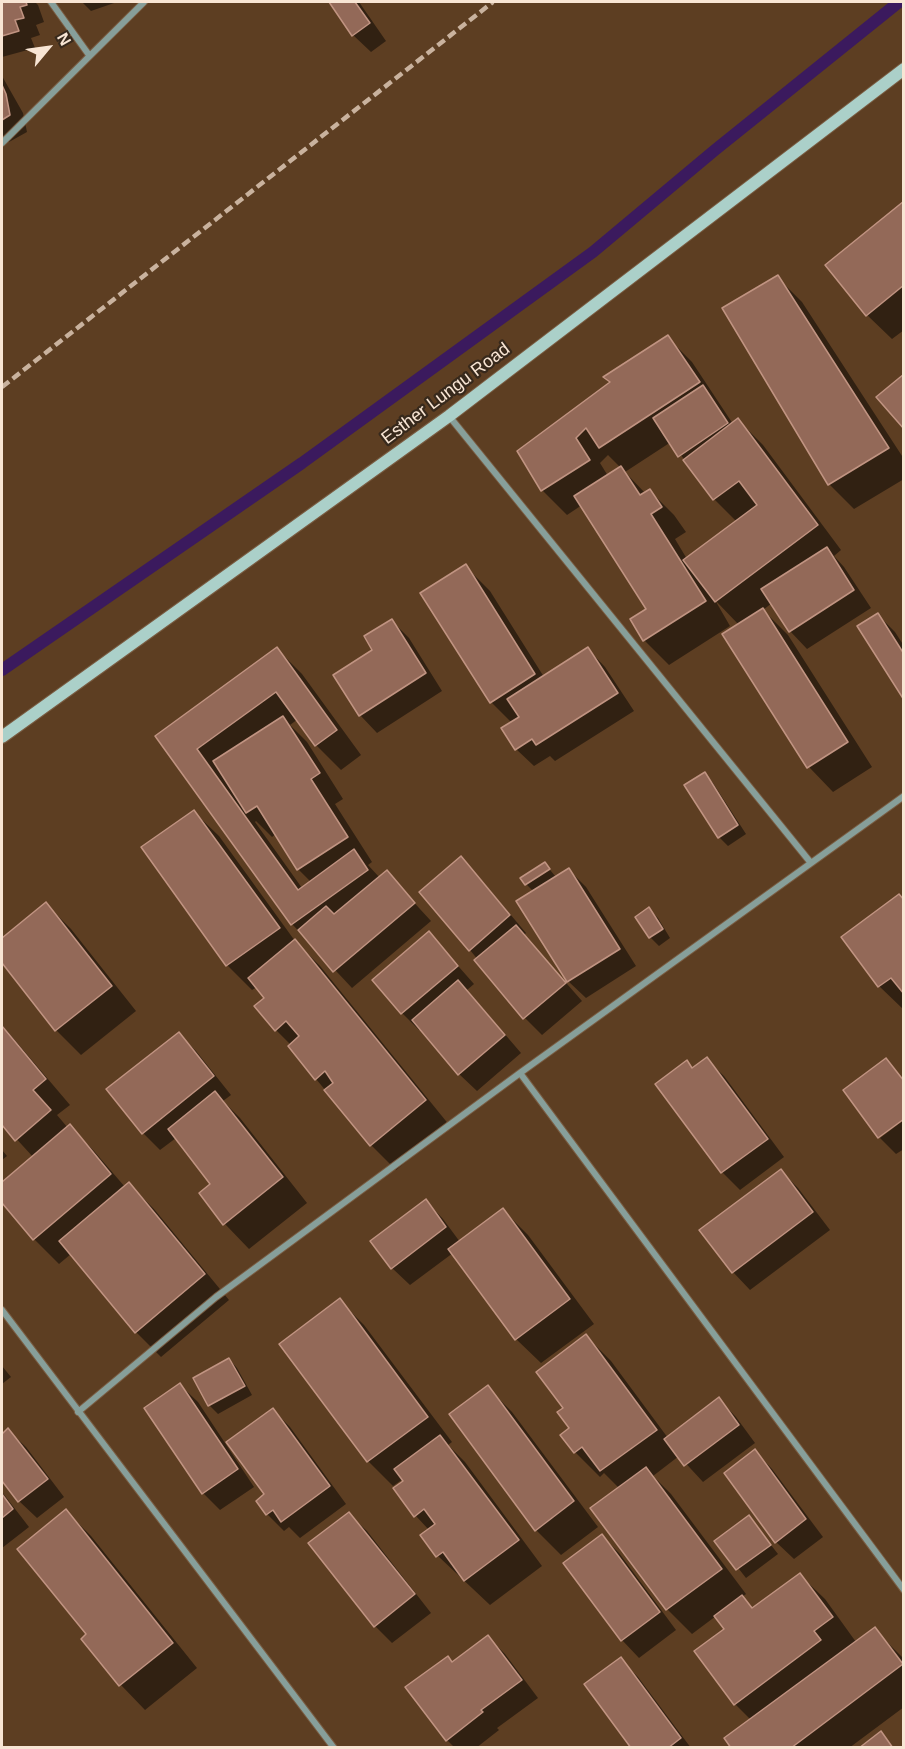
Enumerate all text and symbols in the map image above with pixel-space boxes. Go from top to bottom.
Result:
north arrow [18,18,78,78]
text: N [54,30,74,48]
street label: Esther Lungu Road [378,339,514,449]

